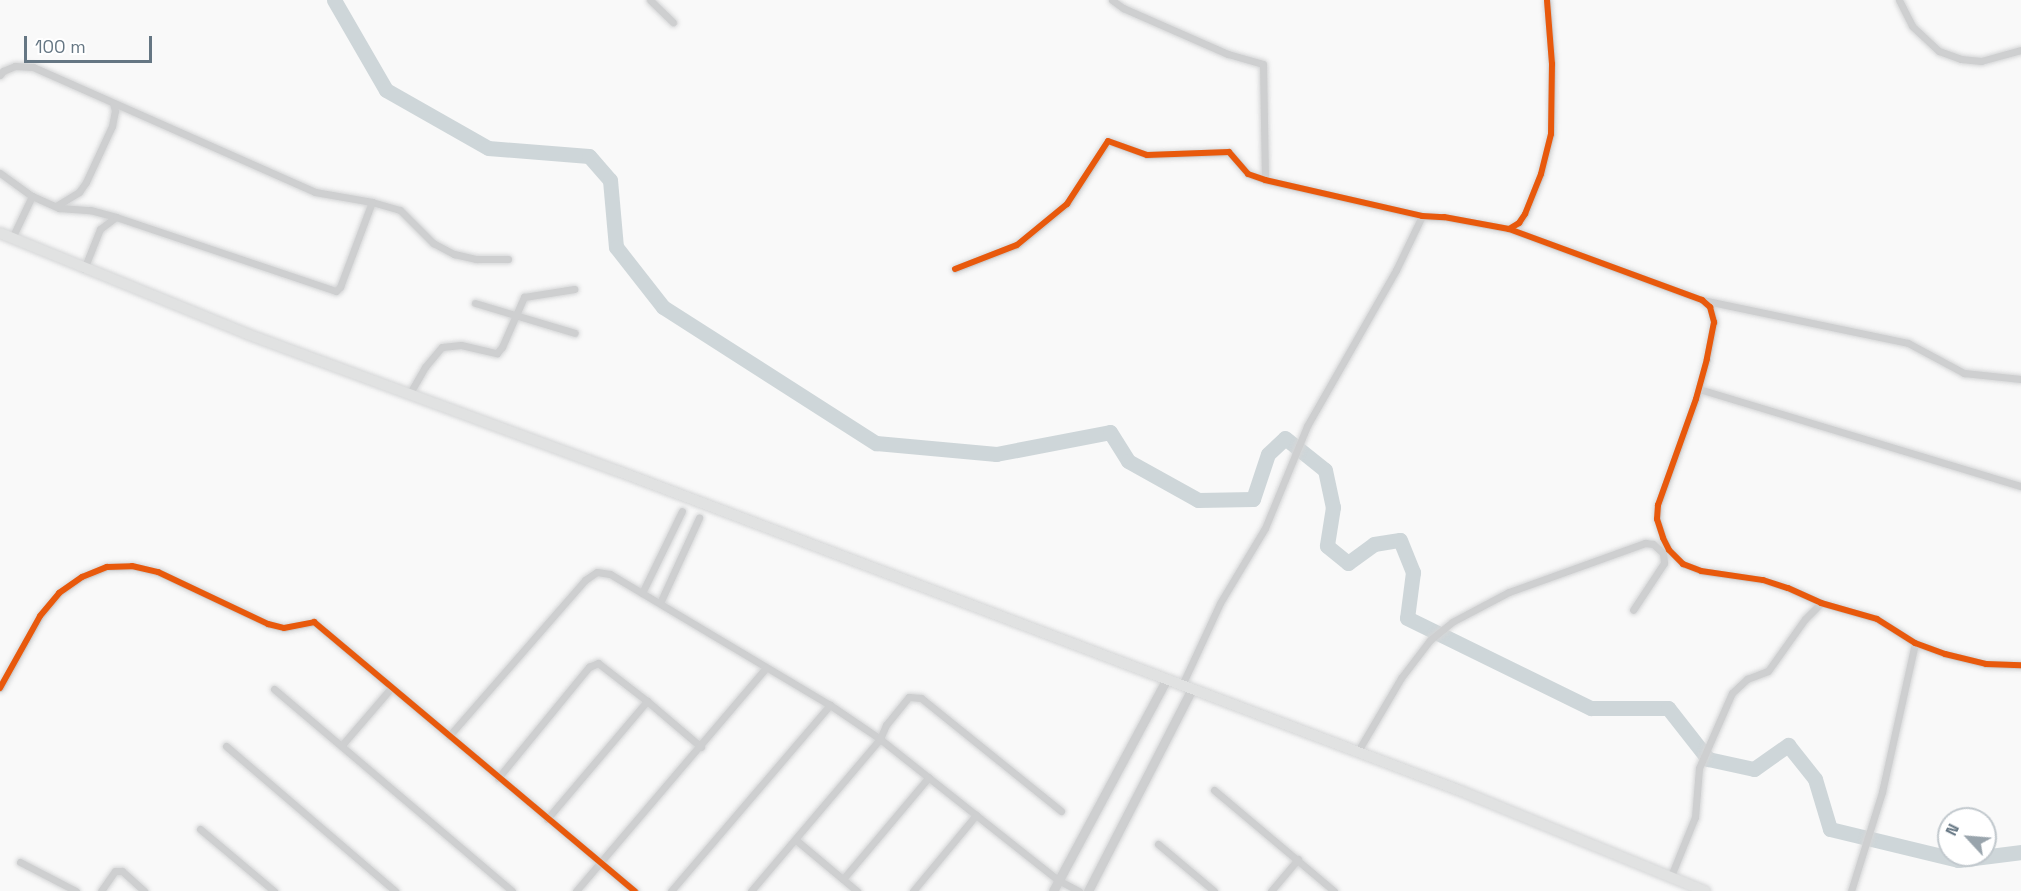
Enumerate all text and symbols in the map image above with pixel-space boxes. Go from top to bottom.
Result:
scale bar [27,24,154,62]
text: 100 m [35,35,86,58]
north arrow [1937,807,1997,867]
text: N [1940,820,1964,839]

